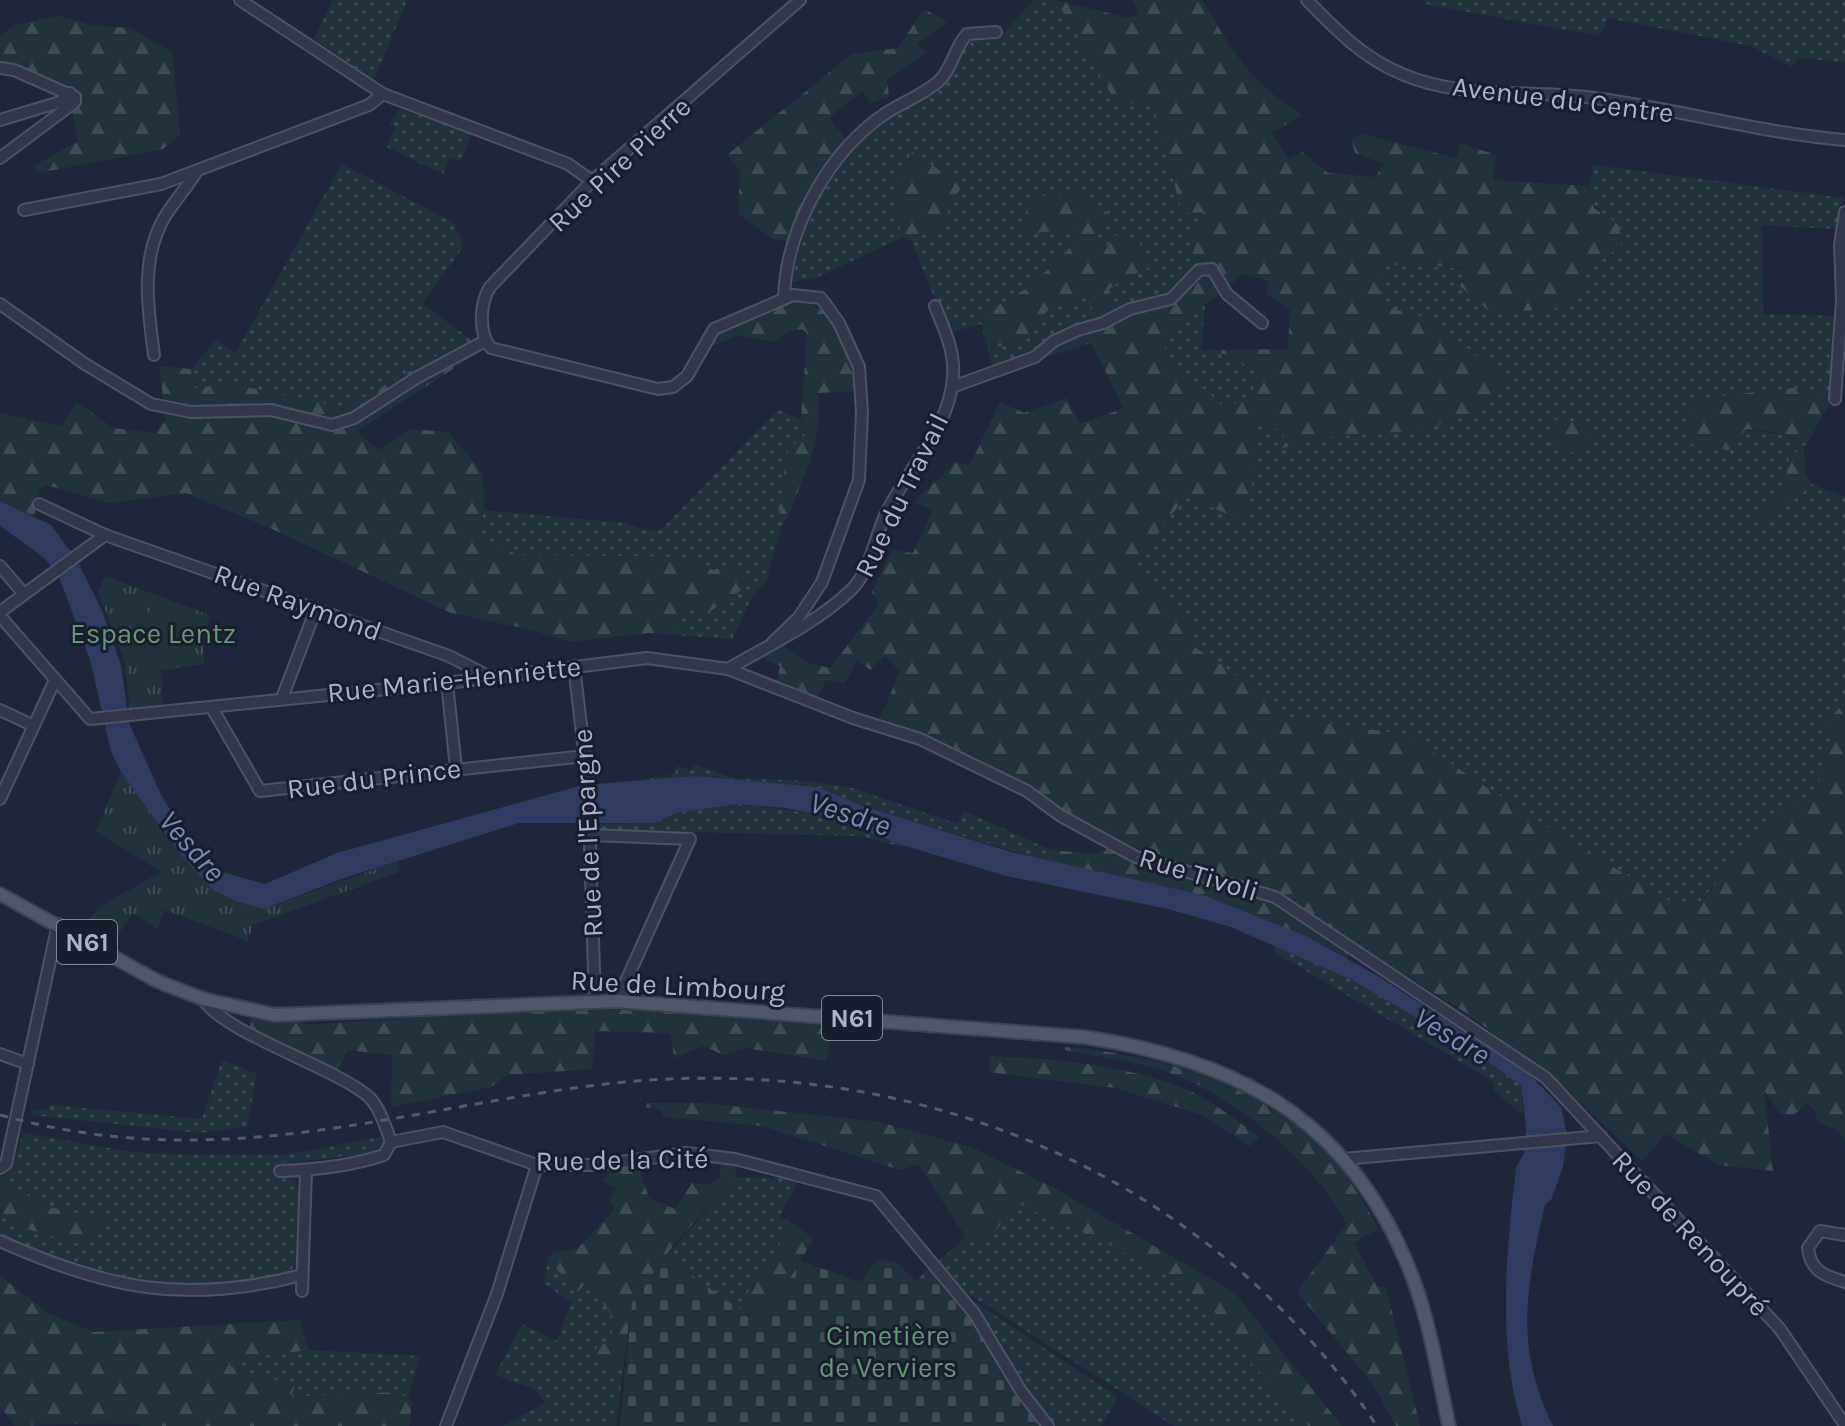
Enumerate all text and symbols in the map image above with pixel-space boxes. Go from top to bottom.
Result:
street label: Avenue du Centre [1451,70,1675,129]
street label: Rue Pire Pierre [541,90,698,239]
street label: Rue du Travail [847,408,955,583]
street label: Rue Raymond [210,557,386,648]
park label: Espace Lentz [70,617,236,650]
street label: Rue Marie-Henriette [325,650,583,709]
street label: Rue de l'Epargne [566,728,609,938]
street label: Rue du Prince [285,751,463,806]
water label: Vesdre [805,784,895,844]
water label: Vesdre [151,803,233,889]
street label: Rue Tivoli [1135,841,1263,908]
road number: N61 [57,920,117,964]
street label: Rue de Limbourg [570,963,786,1008]
road number: N61 [822,996,882,1040]
water label: Vesdre [1407,999,1497,1073]
street label: Rue de la Cité [535,1141,709,1178]
street label: Rue de Renoupré [1605,1144,1776,1323]
park label: Cimetière de Verviers [819,1319,957,1384]

